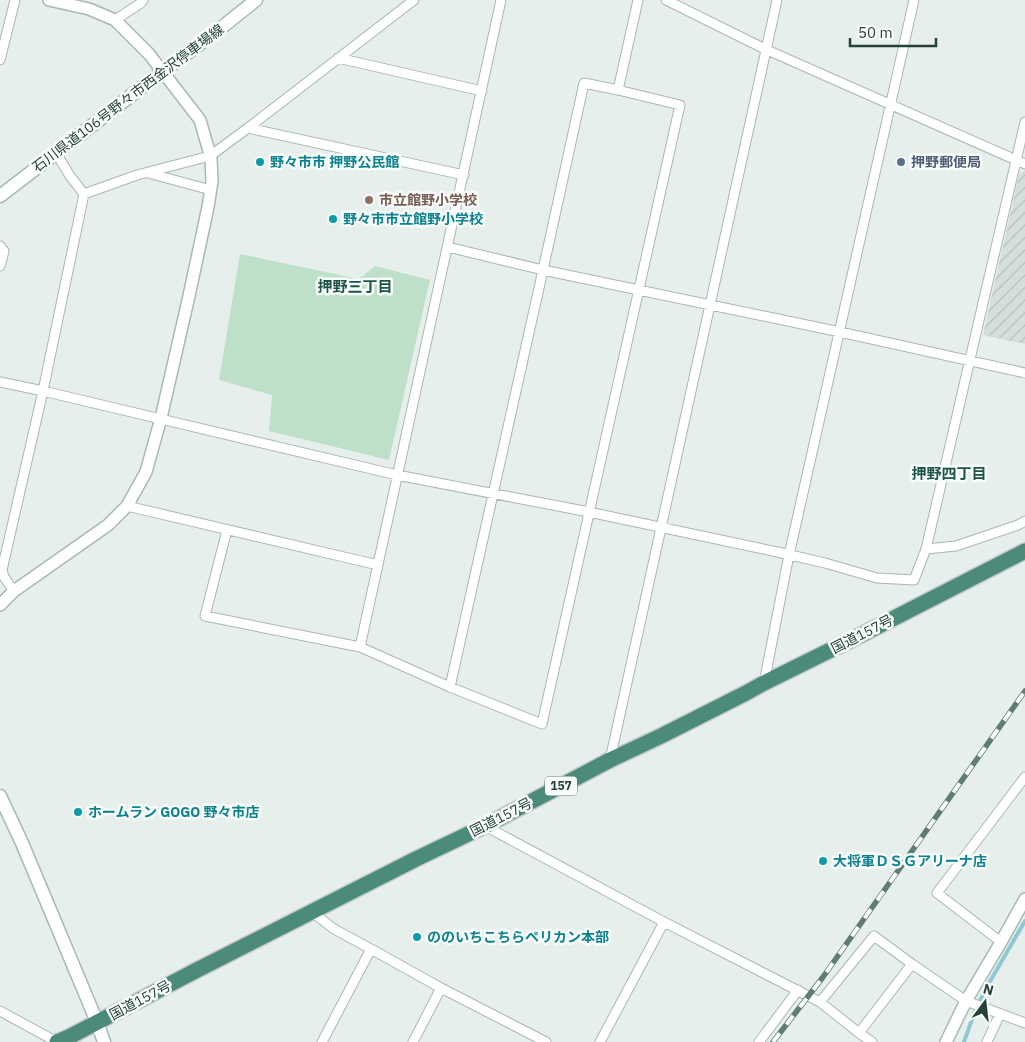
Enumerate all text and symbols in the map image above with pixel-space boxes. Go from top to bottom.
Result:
scale bar [850,15,936,47]
street label: 石川県道106号野々市西金沢停車場線 [29,20,227,176]
text: 50 m [858,23,893,42]
place label: 野々市市 押野公民館 [270,153,399,171]
place label: 押野郵便局 [911,153,981,171]
marker: 野々市市 押野公民館 [254,156,266,168]
marker: 押野郵便局 [895,156,907,168]
place label: 市立館野小学校 [379,191,477,209]
marker: 市立館野小学校 [363,194,375,206]
place label: 野々市市立館野小学校 [343,210,483,228]
marker: 野々市市立館野小学校 [327,213,339,225]
district label: 押野三丁目 [317,277,393,296]
district label: 押野四丁目 [911,464,987,483]
street label: 国道157号 [828,611,896,657]
road number: 157 [545,776,577,796]
street label: 国道157号 [467,794,535,840]
place label: ホームラン GOGO 野々市店 [88,803,260,821]
marker: ホームラン GOGO 野々市店 [72,806,84,818]
place label: 大将軍ＤＳＧアリーナ店 [833,852,987,870]
marker: 大将軍ＤＳＧアリーナ店 [817,855,829,867]
place label: ののいちこちらペリカン本部 [427,928,609,946]
marker: ののいちこちらペリカン本部 [411,931,423,943]
street label: 国道157号 [106,976,174,1024]
north arrow [960,977,1010,1027]
text: N [981,979,996,999]

